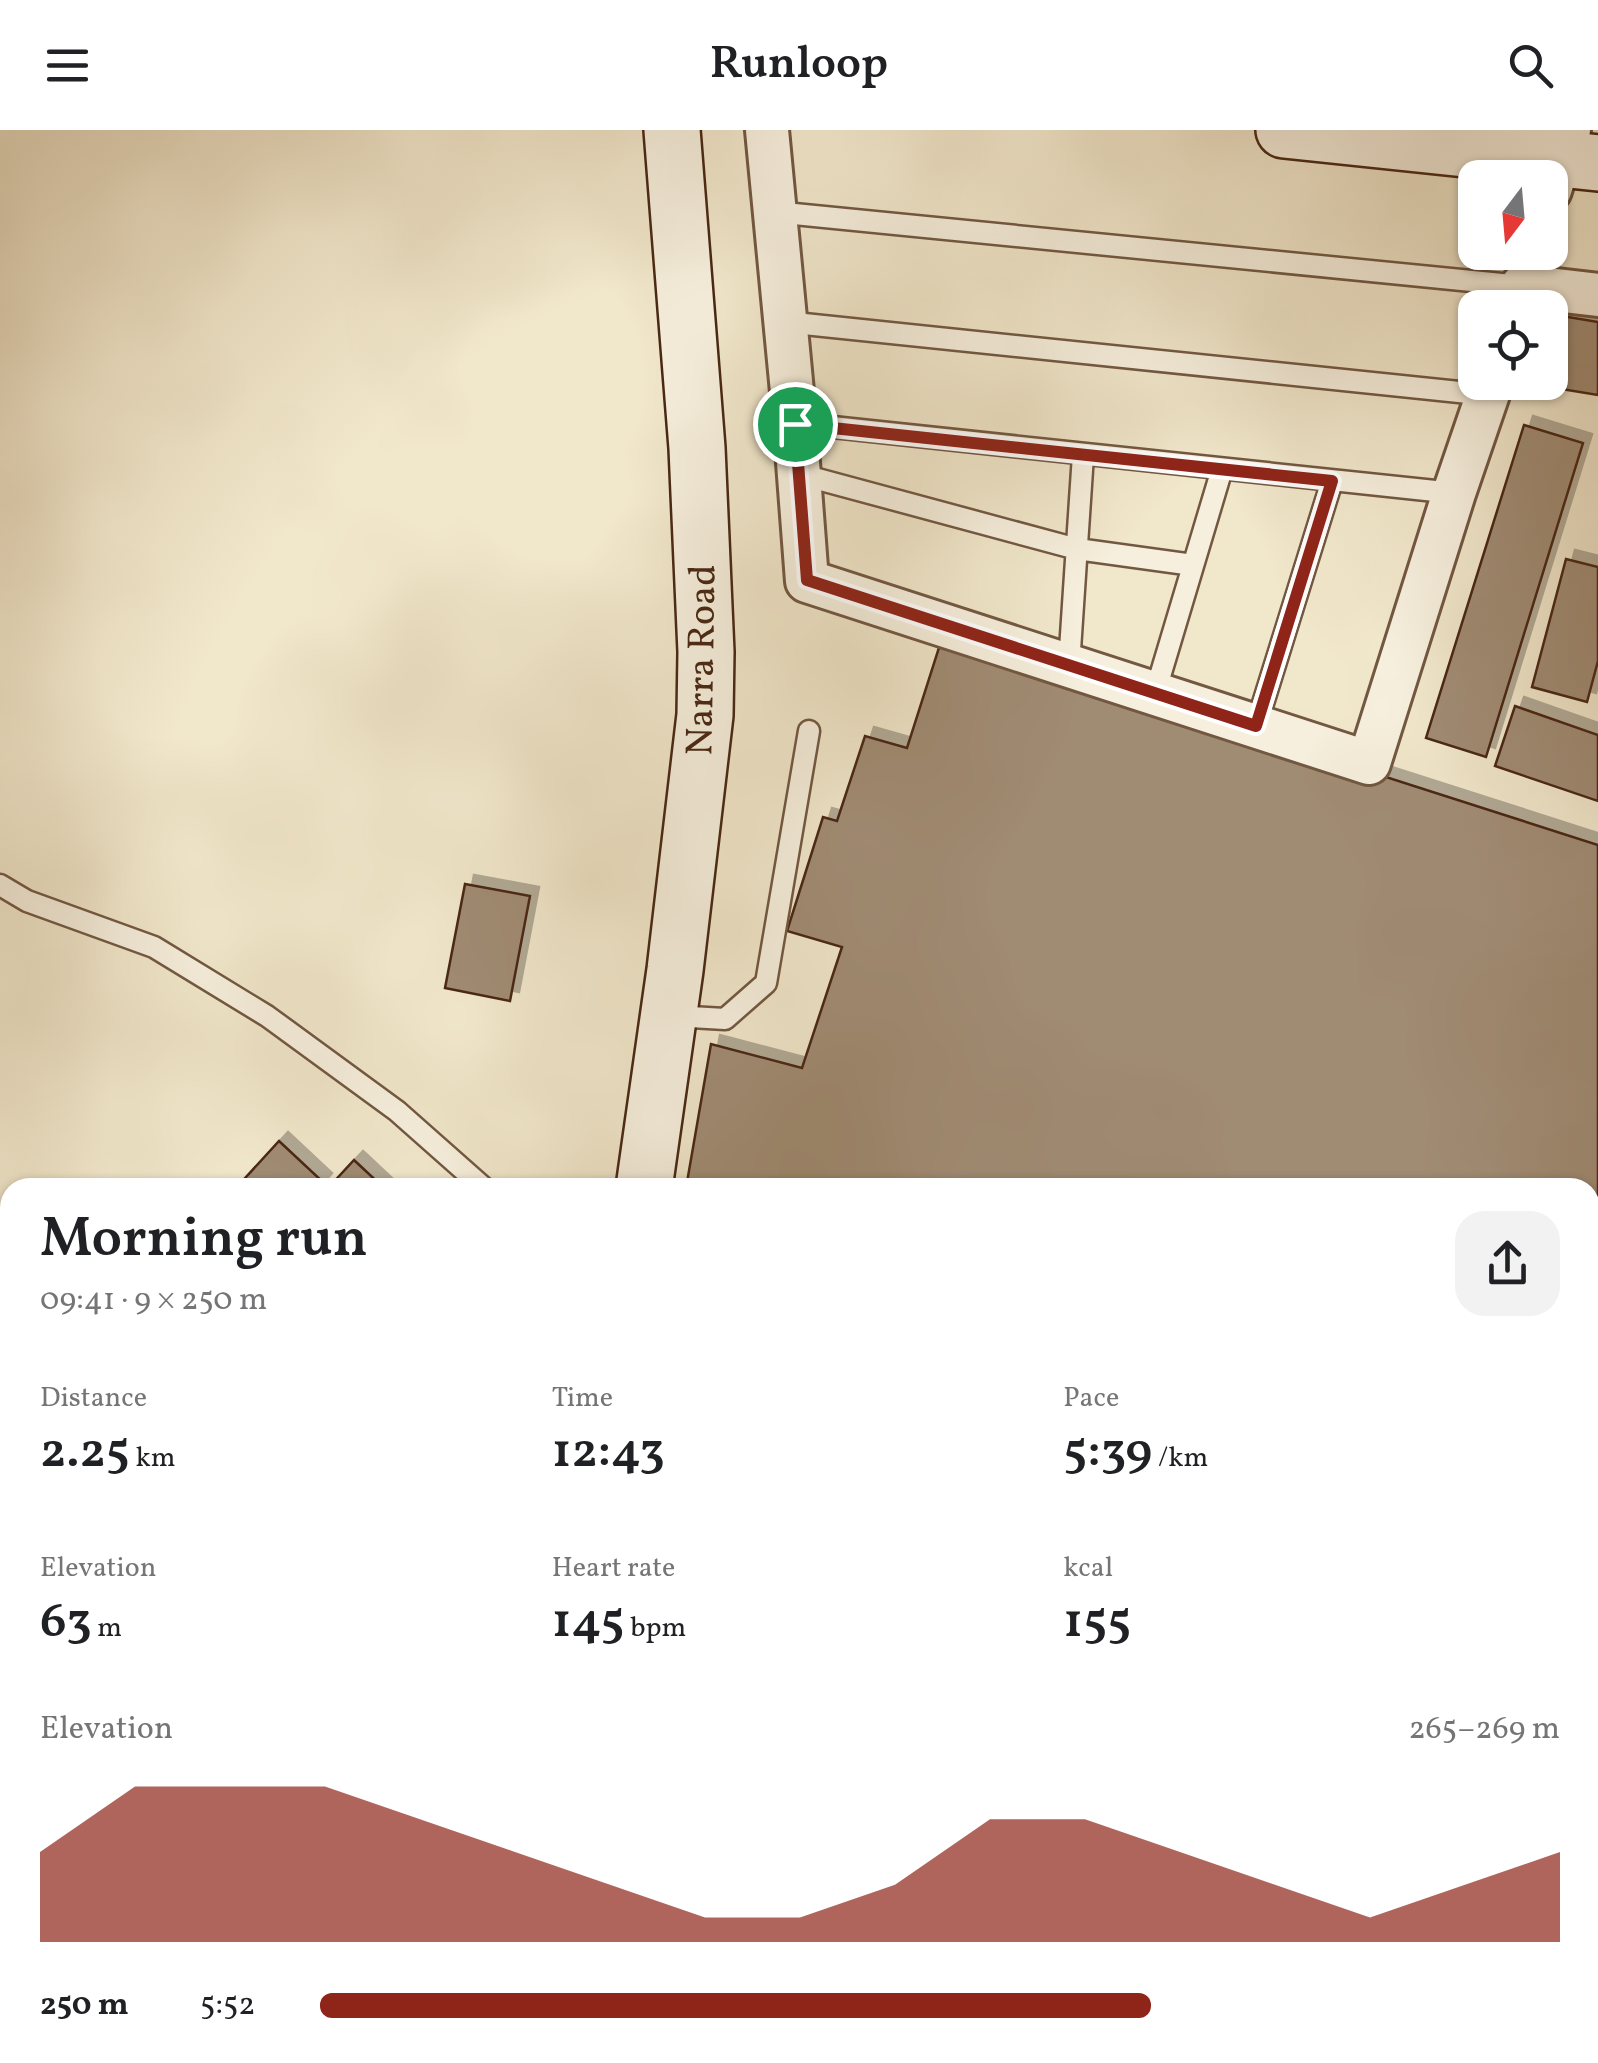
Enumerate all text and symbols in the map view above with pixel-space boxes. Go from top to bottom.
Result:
text: Runloop [710,34,888,97]
icon: menu [40,38,95,93]
icon: search [1503,38,1558,93]
north arrow [1458,160,1568,270]
map controls [1458,160,1568,400]
button: locate [1458,290,1568,400]
pin [753,382,838,467]
icon: arrive [768,397,823,452]
street label: Narra Road [675,564,732,756]
text: Morning run [40,1203,368,1279]
button: share [1455,1211,1560,1316]
text: 09:41 · 9 × 250 m [40,1279,267,1323]
text: Distance [40,1379,147,1418]
text: Time [552,1379,613,1418]
text: Pace [1063,1379,1119,1418]
text: 2.25 [40,1418,130,1488]
text: 12:43 [552,1418,665,1488]
text: 5:39 [1063,1418,1152,1488]
text: km [130,1439,176,1478]
text: /km [1152,1439,1208,1478]
text: Elevation [40,1549,156,1588]
text: Heart rate [552,1549,675,1588]
text: kcal [1063,1549,1113,1588]
text: 63 [40,1588,92,1658]
text: 145 [552,1588,625,1658]
text: 155 [1063,1588,1131,1658]
text: m [92,1609,122,1648]
text: bpm [625,1609,686,1648]
text: Elevation [40,1708,173,1752]
text: 265–269 m [1408,1708,1560,1752]
text: 250 m [40,1984,129,2028]
text: 5:52 [200,1984,256,2028]

